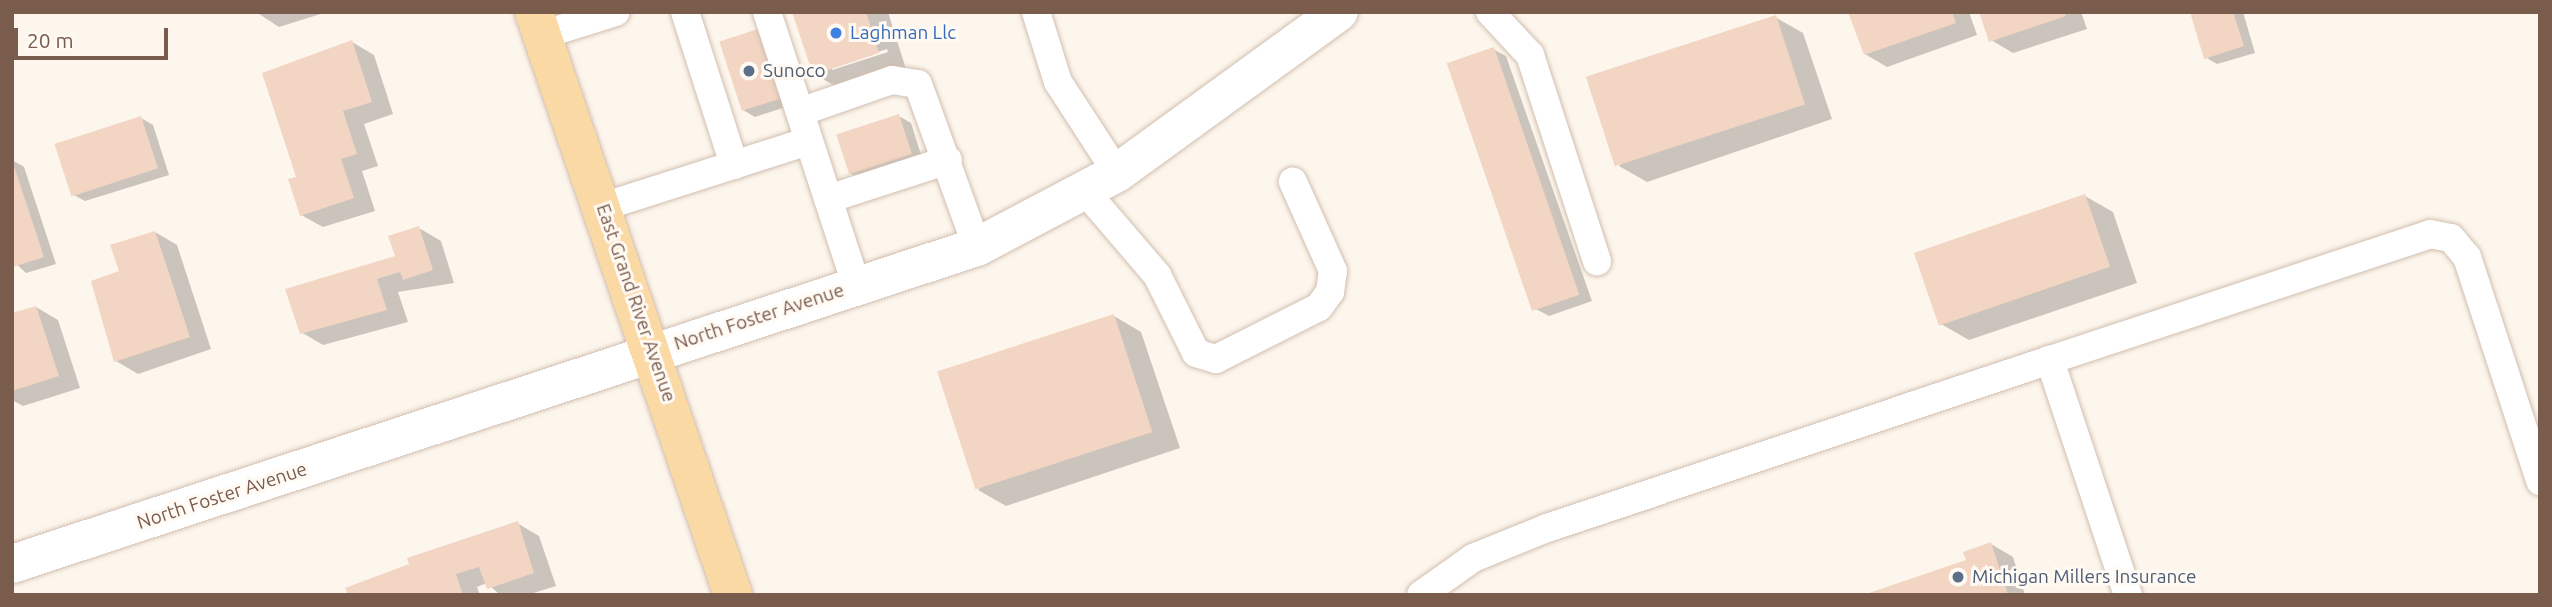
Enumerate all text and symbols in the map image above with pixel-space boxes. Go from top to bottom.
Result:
scale bar [18,14,172,58]
place label: Laghman Llc [850,22,956,44]
marker: Laghman Llc [828,25,844,41]
text: 20 m [27,28,74,52]
place label: Sunoco [763,60,826,82]
marker: Sunoco [741,63,757,79]
street label: East Grand River Avenue [591,201,681,405]
street label: North Foster Avenue [671,279,847,355]
street label: North Foster Avenue [134,458,310,534]
place label: Michigan Millers Insurance [1972,566,2197,588]
marker: Michigan Millers Insurance [1950,569,1966,585]

